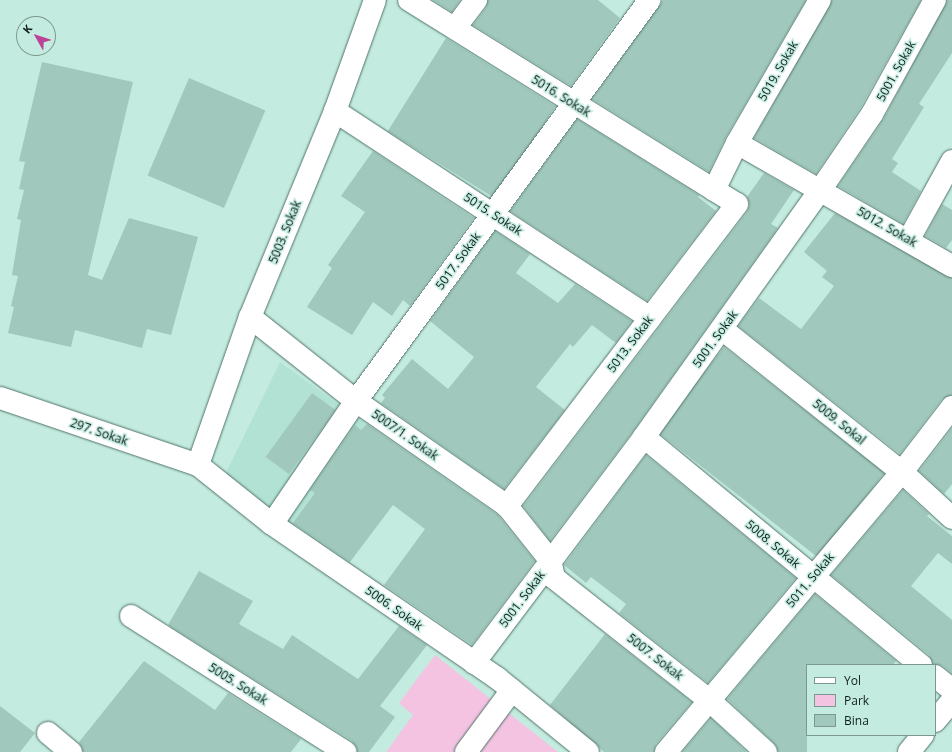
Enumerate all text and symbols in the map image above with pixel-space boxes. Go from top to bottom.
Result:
north arrow [16,16,56,56]
text: K [19,21,35,36]
street label: 5019. Sokak [755,38,801,104]
street label: 5001. Sokak [874,38,918,104]
street label: 5016. Sokak [529,72,593,120]
street label: 5015. Sokak [461,190,525,238]
street label: 5003. Sokak [266,198,304,266]
street label: 5012. Sokak [854,204,920,250]
street label: 5017. Sokak [433,230,483,292]
street label: 5001. Sokak [690,308,740,370]
street label: 5013. Sokak [604,313,656,375]
street label: 5009. Sokal [810,396,868,448]
street label: 5007/1. Sokak [369,407,441,463]
street label: 297. Sokak [68,415,130,449]
street label: 5008. Sokak [743,517,803,571]
street label: 5011. Sokak [783,550,837,610]
street label: 5001. Sokak [496,568,548,630]
street label: 5006. Sokak [363,583,425,633]
street label: 5007. Sokak [624,631,686,683]
street label: 5005. Sokak [206,660,270,708]
legend [806,664,936,736]
text: Yol [844,672,861,689]
text: Park [844,692,869,709]
text: Bina [844,712,869,729]

